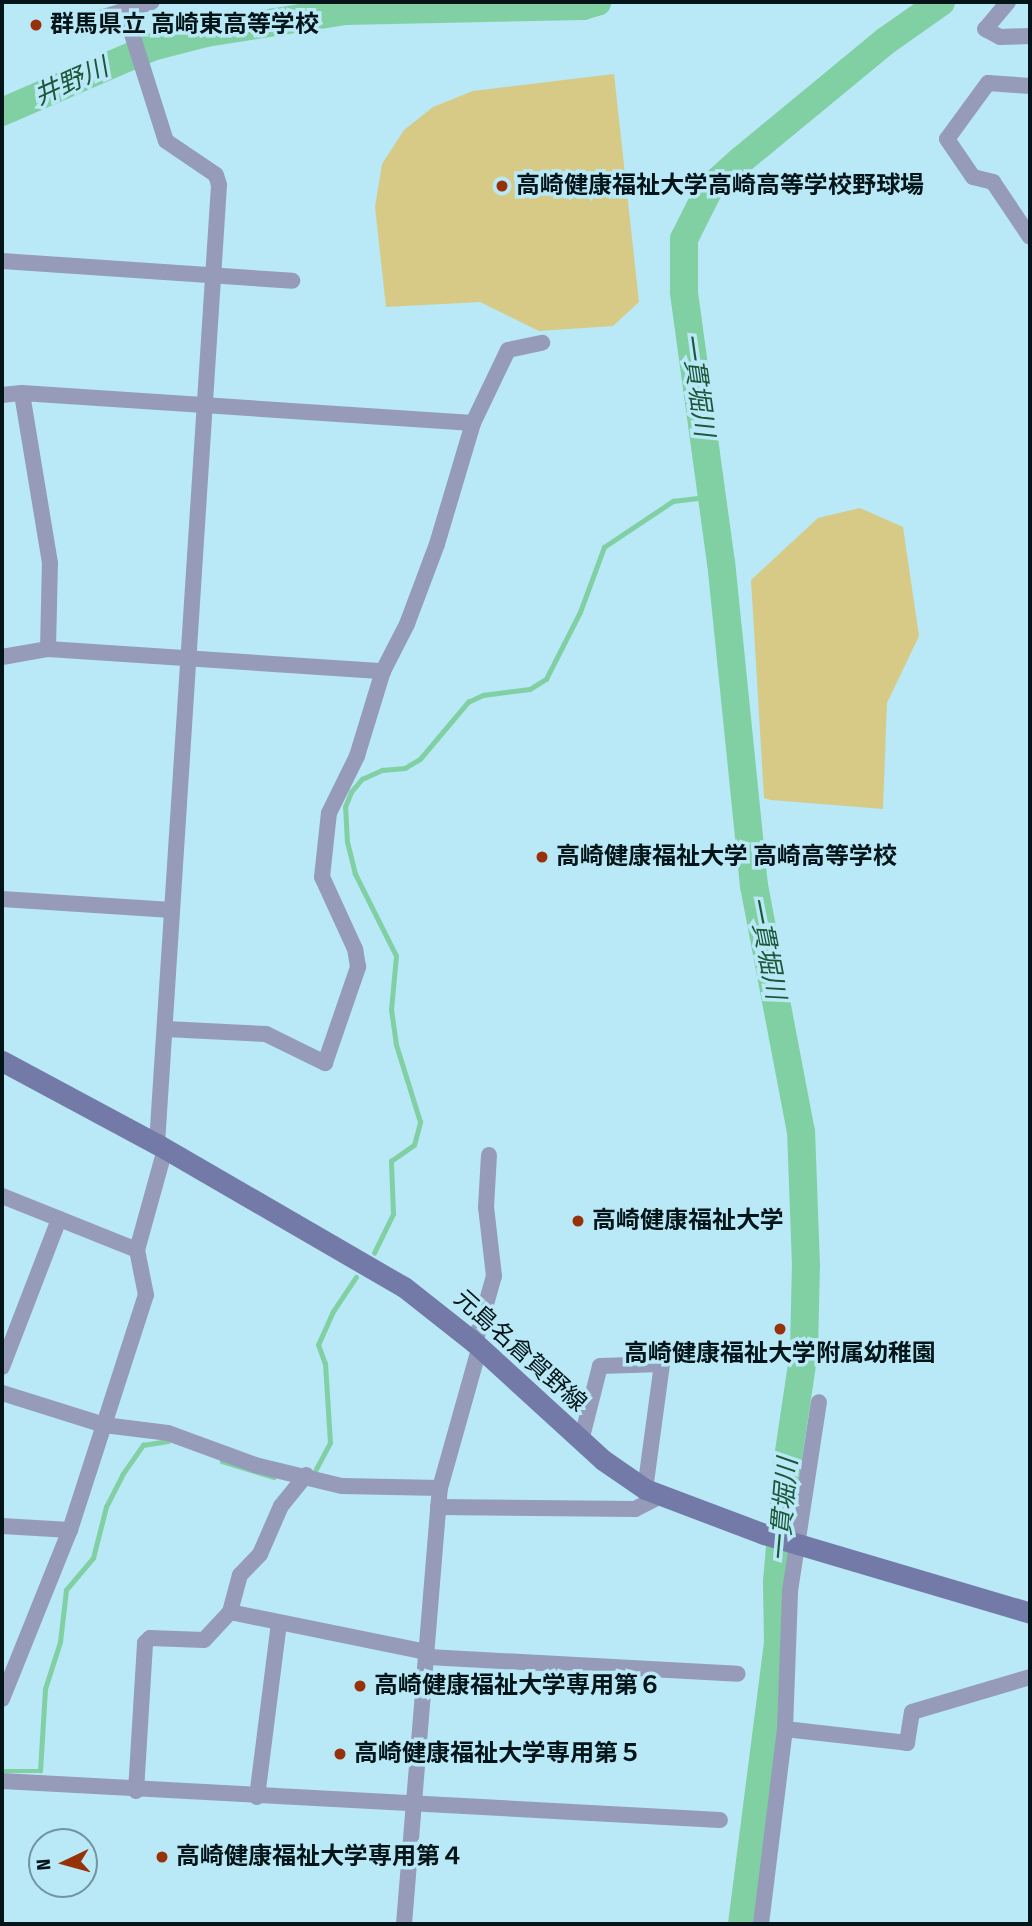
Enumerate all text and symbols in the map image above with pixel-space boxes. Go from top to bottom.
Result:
place label: 群馬県立 高崎東高等学校 [50,11,319,39]
marker: 群馬県立 高崎東高等学校 [28,17,44,33]
water label: 井野川 [29,52,113,112]
place label: 高崎健康福祉大学高崎高等学校野球場 [516,172,924,200]
marker: 高崎健康福祉大学高崎高等学校野球場 [494,178,510,194]
water label: 一貫堀川 [674,331,720,439]
place label: 高崎健康福祉大学 高崎高等学校 [556,843,897,871]
marker: 高崎健康福祉大学 高崎高等学校 [534,849,550,865]
water label: 一貫堀川 [741,894,791,1002]
place label: 高崎健康福祉大学 [592,1207,784,1235]
marker: 高崎健康福祉大学 [570,1213,586,1229]
street label: 元島名倉賀野線 [448,1284,592,1418]
marker: 高崎健康福祉大学附属幼稚園 [772,1321,788,1337]
place label: 高崎健康福祉大学附属幼稚園 [624,1340,936,1368]
water label: 一貫堀川 [764,1457,804,1563]
place label: 高崎健康福祉大学専用第６ [374,1672,662,1700]
marker: 高崎健康福祉大学専用第６ [352,1678,368,1694]
place label: 高崎健康福祉大学専用第５ [354,1740,642,1768]
marker: 高崎健康福祉大学専用第５ [332,1746,348,1762]
north arrow [28,1828,98,1898]
place label: 高崎健康福祉大学専用第４ [176,1843,464,1871]
marker: 高崎健康福祉大学専用第４ [154,1849,170,1865]
text: N [32,1858,56,1871]

